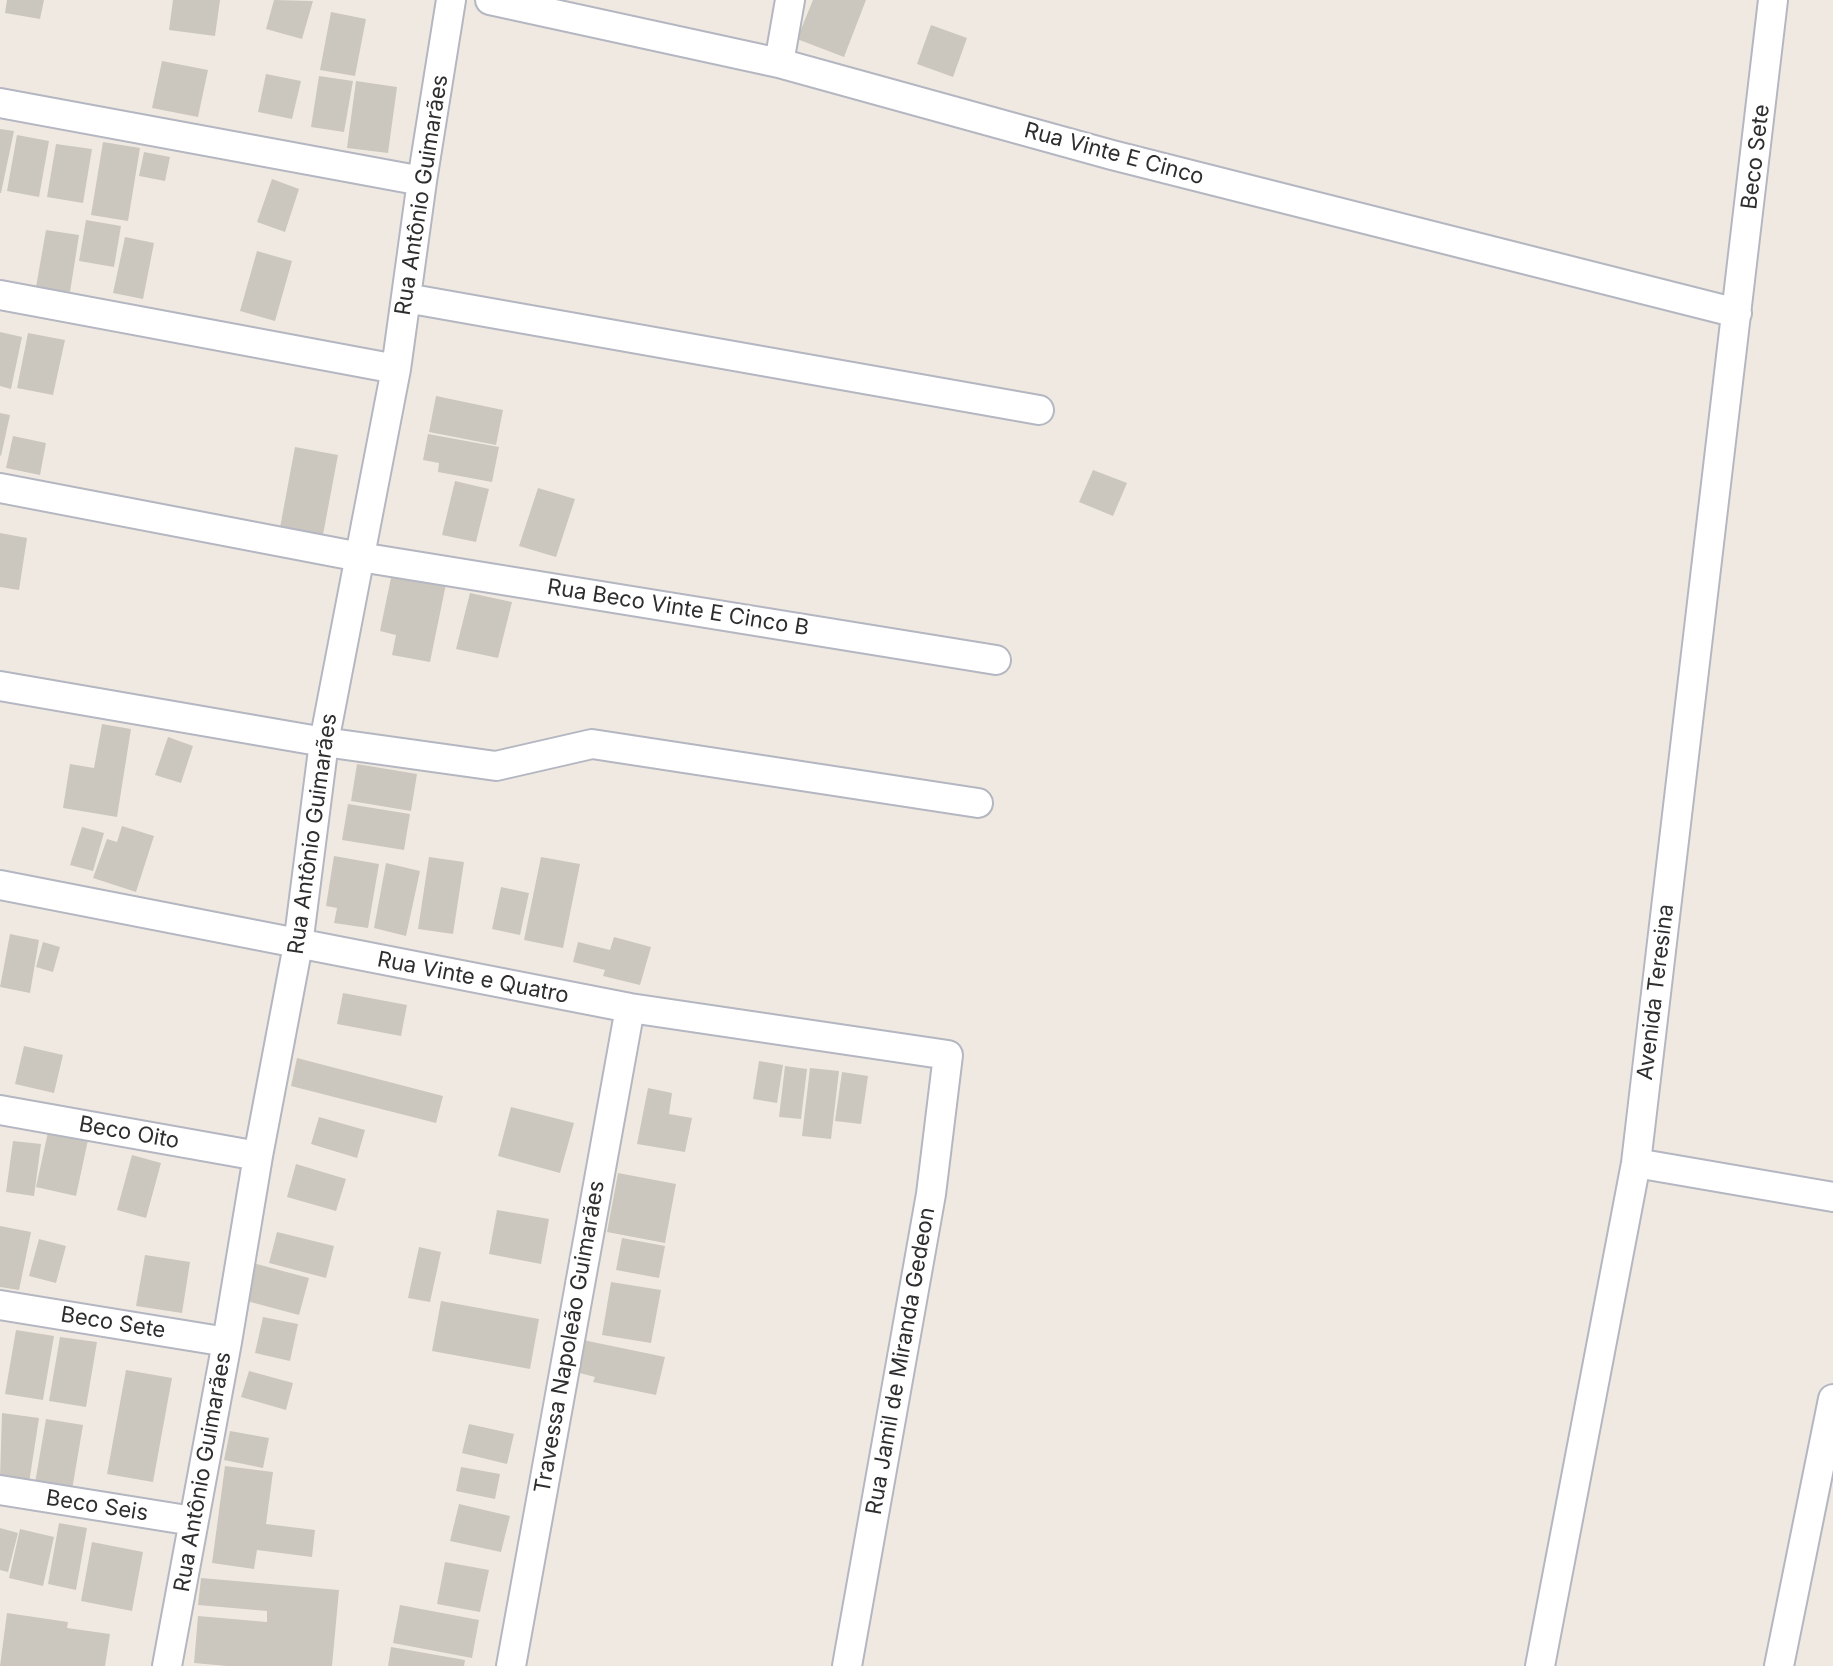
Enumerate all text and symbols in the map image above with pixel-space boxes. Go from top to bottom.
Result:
street label: Rua Antônio Guimarães [390,73,454,317]
street label: Beco Sete [1736,103,1776,211]
street label: Rua Vinte E Cinco [1021,117,1207,191]
street label: Rua Beco Vinte E Cinco B [545,574,811,642]
street label: Rua Antônio Guimarães [283,712,343,956]
street label: Avenida Teresina [1632,902,1680,1082]
street label: Rua Vinte e Quatro [375,946,571,1010]
street label: Beco Oito [77,1111,181,1155]
street label: Travessa Napoleão Guimarães [529,1179,611,1495]
street label: Rua Jamil de Miranda Gedeon [861,1205,941,1517]
street label: Beco Sete [59,1302,167,1344]
street label: Rua Antônio Guimarães [169,1350,237,1594]
street label: Beco Seis [44,1485,150,1527]

